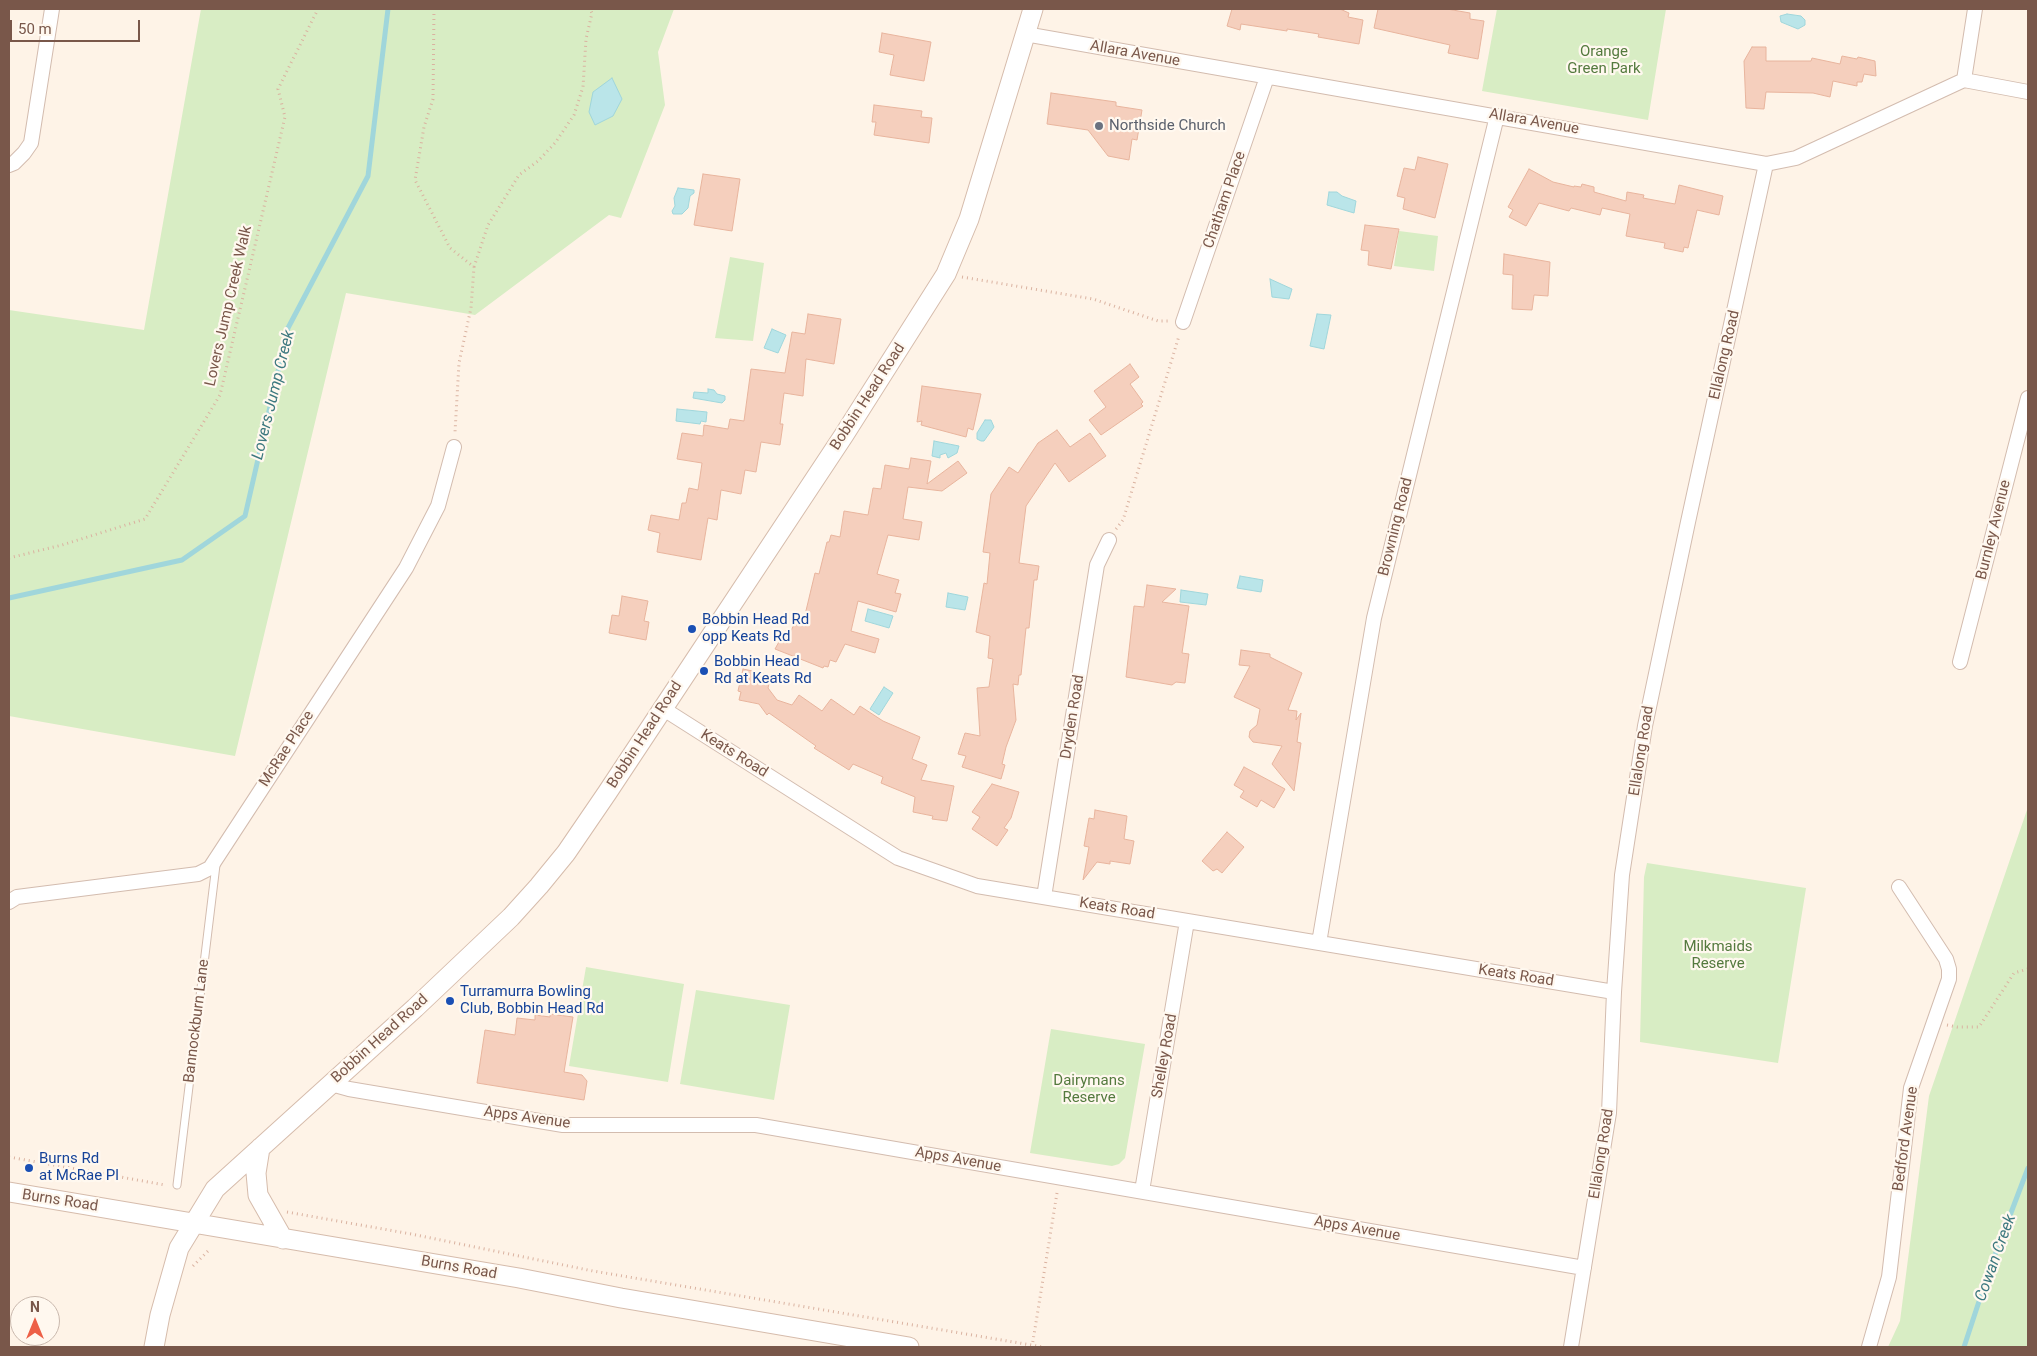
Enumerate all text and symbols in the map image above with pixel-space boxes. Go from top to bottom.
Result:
scale bar [12,10,142,42]
text: 50 m [18,20,52,38]
street label: Allara Avenue [1089,37,1181,71]
park label: Orange Green Park [1567,43,1641,78]
street label: Allara Avenue [1488,105,1580,139]
place label: Northside Church [1109,117,1226,135]
marker: Northside Church [1093,120,1105,132]
street label: Chatham Place [1200,149,1250,251]
street label: Lovers Jump Creek Walk [202,224,256,388]
street label: Ellalong Road [1706,309,1744,401]
water label: Lovers Jump Creek [249,328,299,462]
street label: Bobbin Head Road [827,340,909,454]
street label: Browning Road [1375,476,1417,578]
street label: Burnley Avenue [1973,478,2015,582]
place label: Bobbin Head Rd opp Keats Rd [702,611,809,646]
marker: Bobbin Head Rd opp Keats Rd [686,623,698,635]
place label: Bobbin Head Rd at Keats Rd [714,653,812,688]
marker: Bobbin Head Rd at Keats Rd [698,665,710,677]
street label: Dryden Road [1057,674,1089,760]
street label: Bobbin Head Road [604,678,686,792]
street label: Ellalong Road [1626,705,1658,797]
street label: McRae Place [256,708,318,790]
street label: Keats Road [697,726,771,782]
street label: Keats Road [1078,894,1156,924]
park label: Milkmaids Reserve [1683,938,1753,973]
street label: Bannockburn Lane [180,958,214,1084]
street label: Keats Road [1477,961,1555,991]
place label: Turramurra Bowling Club, Bobbin Head Rd [460,983,604,1018]
street label: Bobbin Head Road [328,991,432,1087]
marker: Turramurra Bowling Club, Bobbin Head Rd [444,995,456,1007]
street label: Shelley Road [1149,1012,1181,1100]
park label: Dairymans Reserve [1053,1072,1125,1107]
street label: Bedford Avenue [1890,1085,1922,1193]
street label: Apps Avenue [483,1103,571,1133]
street label: Ellalong Road [1586,1108,1618,1200]
street label: Apps Avenue [914,1144,1002,1176]
place label: Burns Rd at McRae Pl [39,1150,119,1185]
marker: Burns Rd at McRae Pl [23,1162,35,1174]
street label: Burns Road [21,1186,99,1216]
water label: Cowan Creek [1971,1212,2021,1304]
street label: Apps Avenue [1313,1213,1401,1245]
street label: Burns Road [420,1252,498,1284]
north arrow [10,1296,60,1346]
text: N [30,1299,40,1315]

